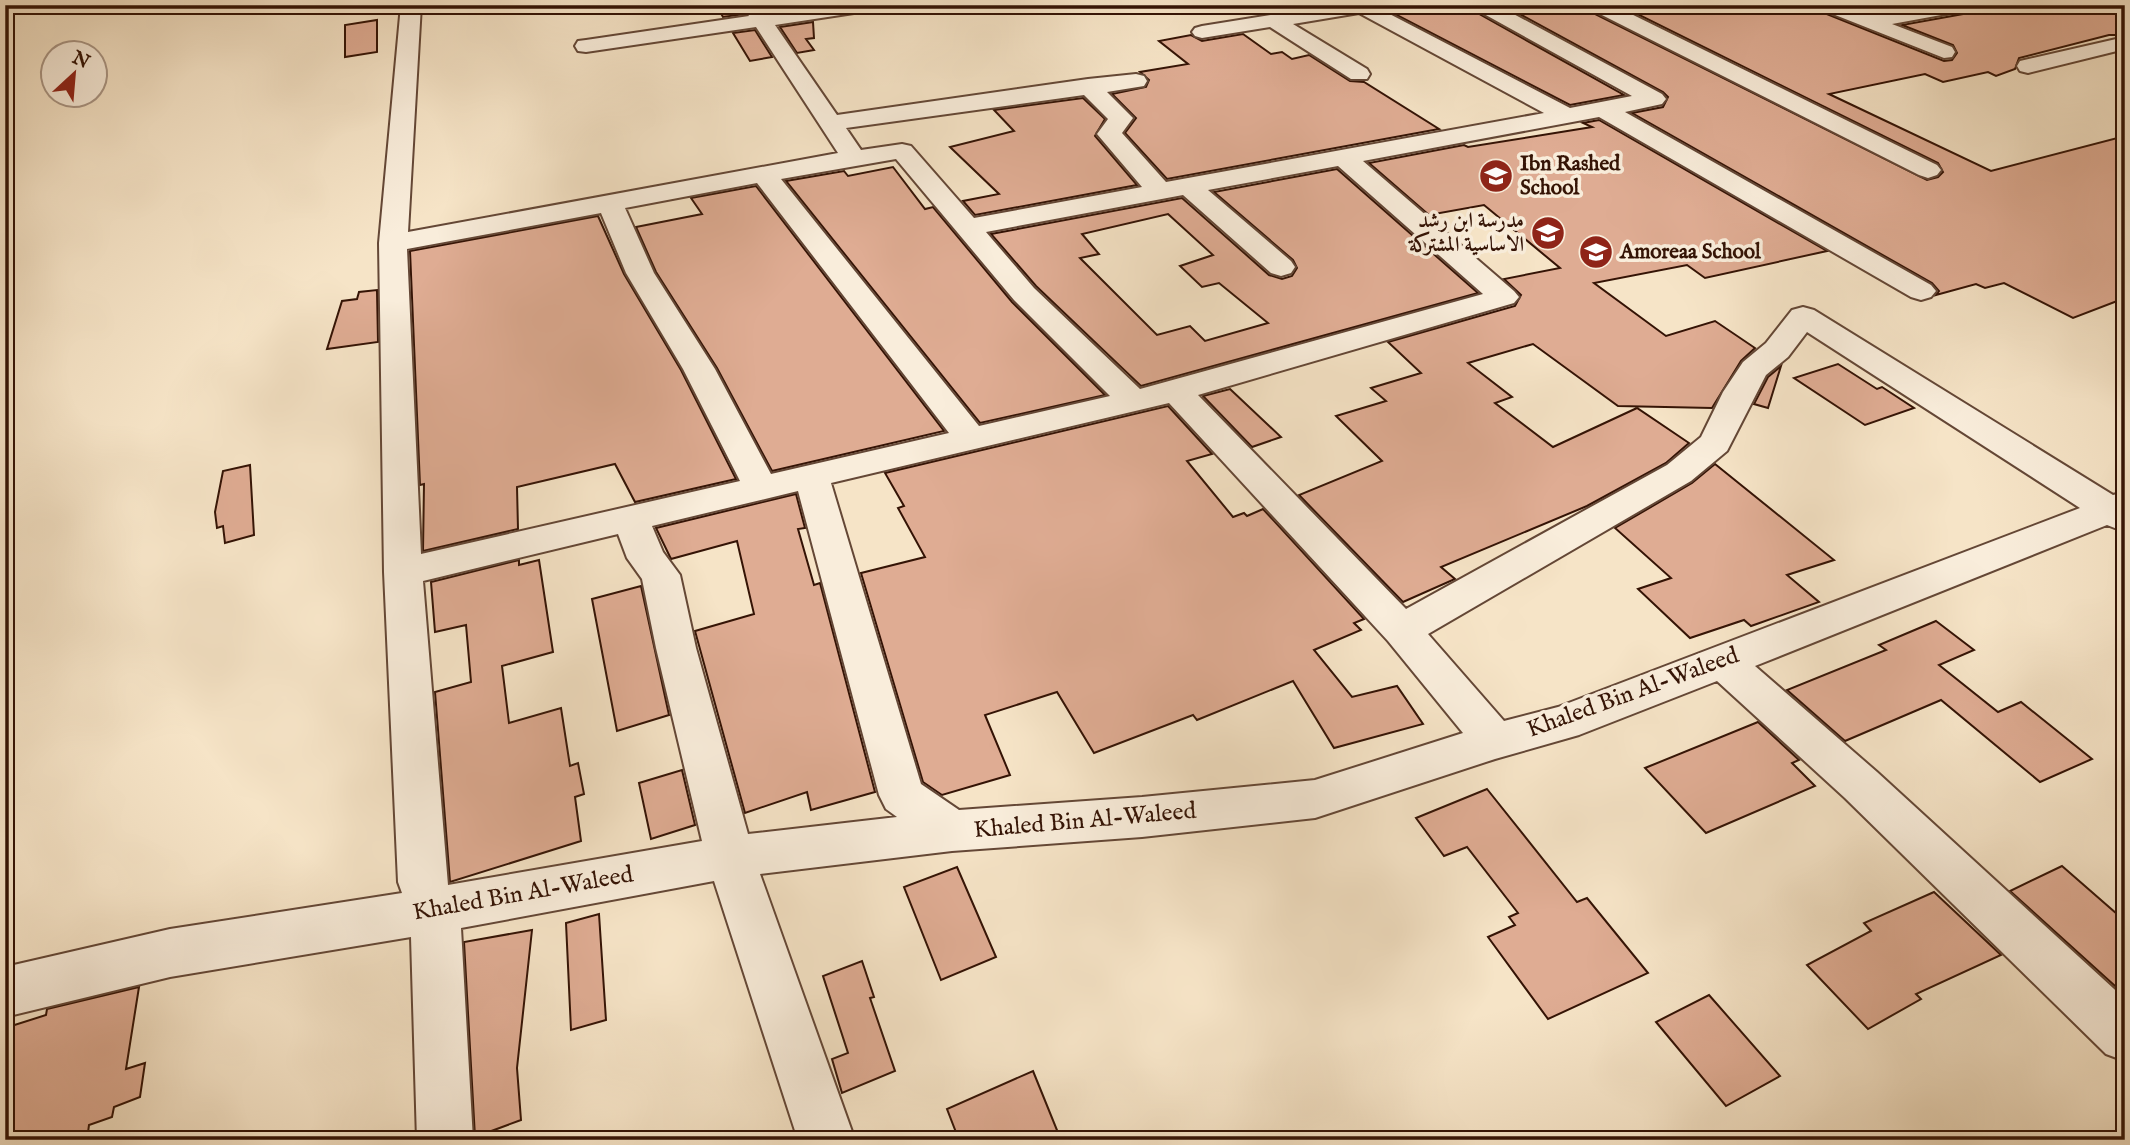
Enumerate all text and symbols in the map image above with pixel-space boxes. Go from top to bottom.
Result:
north arrow [38,38,108,108]
text: N [67,46,94,75]
place label: Ibn Rashed School [1520,151,1621,202]
school or university icon: Ibn Rashed School [1477,157,1515,195]
place label: مدرسة ابن رشد الاساسية المشتركة [1407,208,1524,259]
school or university icon: مدرسة ابن رشد الاساسية المشتركة [1529,214,1567,252]
school or university icon: Amoreaa School [1577,233,1615,271]
place label: Amoreaa School [1619,239,1762,266]
street label: Khaled Bin Al-Waleed [1523,640,1743,746]
street label: Khaled Bin Al-Waleed [972,796,1198,846]
street label: Khaled Bin Al-Waleed [410,859,636,929]

